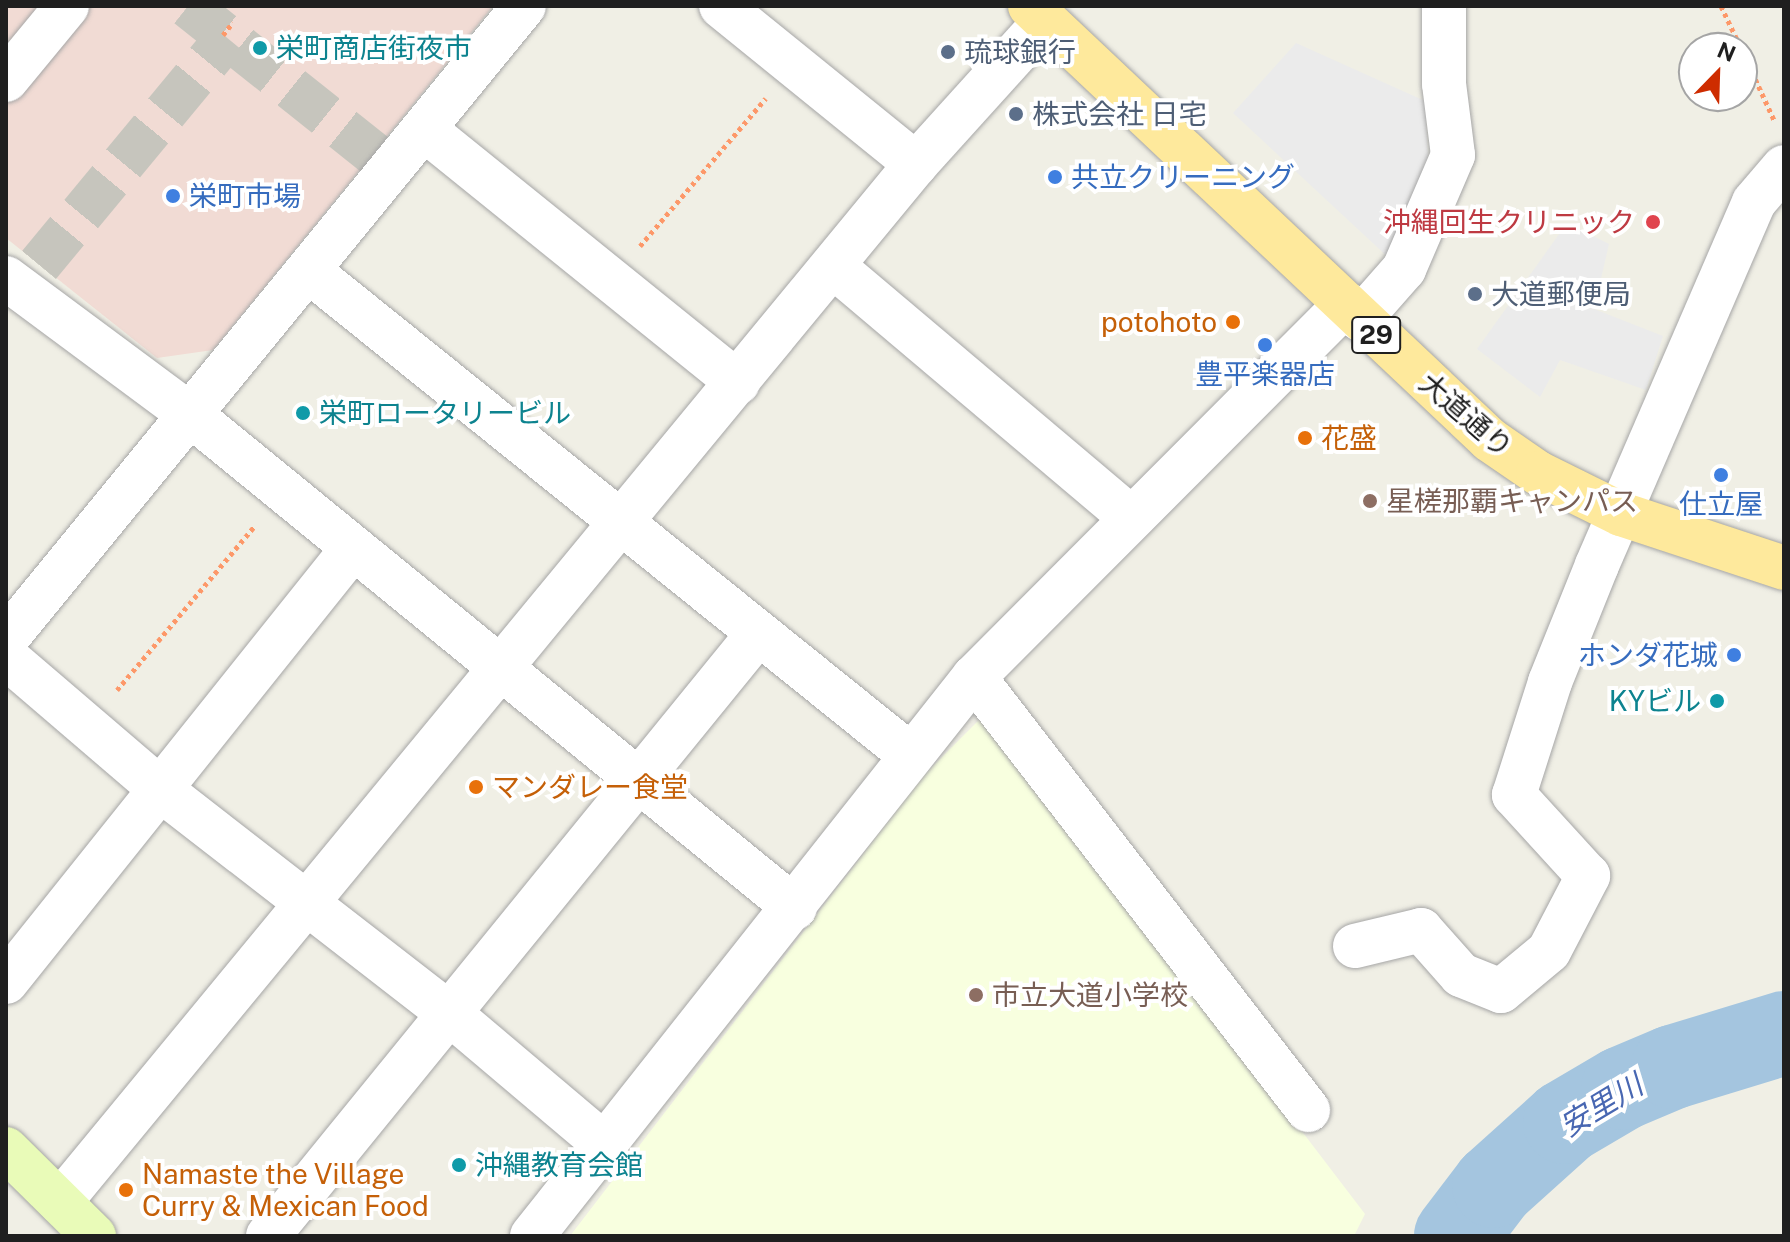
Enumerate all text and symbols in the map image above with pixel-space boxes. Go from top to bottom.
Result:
place label: 栄町商店街夜市 [276,31,472,65]
north arrow [1678,32,1758,112]
place label: 琉球銀行 [964,35,1076,69]
text: N [1714,36,1740,67]
marker: 栄町商店街夜市 [251,39,269,57]
marker: 琉球銀行 [939,43,957,61]
place label: 株式会社 日宅 [1032,97,1207,131]
marker: 株式会社 日宅 [1007,105,1025,123]
place label: 共立クリーニング [1071,160,1295,194]
marker: 共立クリーニング [1046,168,1064,186]
place label: 栄町市場 [189,179,301,213]
marker: 栄町市場 [164,187,182,205]
place label: 沖縄回生クリニック [1383,205,1635,239]
marker: 沖縄回生クリニック [1642,211,1664,233]
place label: 大道郵便局 [1491,277,1631,311]
marker: 大道郵便局 [1466,285,1484,303]
place label: potohoto [1101,305,1217,339]
marker: potohoto [1224,313,1242,331]
road number: 29 [1350,313,1402,357]
marker: 豊平楽器店 [1256,336,1274,354]
place label: 豊平楽器店 [1195,357,1335,391]
street label: 大道通り [1413,366,1519,464]
place label: 栄町ロータリービル [319,396,571,430]
marker: 栄町ロータリービル [294,404,312,422]
place label: 花盛 [1321,421,1377,455]
marker: 花盛 [1296,429,1314,447]
marker: 仕立屋 [1712,466,1730,484]
place label: 星槎那覇キャンパス [1386,484,1638,518]
place label: 仕立屋 [1679,487,1763,521]
marker: 星槎那覇キャンパス [1361,492,1379,510]
place label: ホンダ花城 [1578,638,1718,672]
marker: ホンダ花城 [1725,646,1743,664]
place label: KYビル [1609,684,1701,718]
marker: KYビル [1708,692,1726,710]
place label: マンダレー食堂 [492,770,688,804]
marker: マンダレー食堂 [467,778,485,796]
place label: 市立大道小学校 [992,978,1188,1012]
marker: 市立大道小学校 [967,986,985,1004]
water label: 安里川 [1553,1066,1649,1144]
place label: 沖縄教育会館 [475,1148,643,1182]
marker: 沖縄教育会館 [450,1156,468,1174]
place label: Namaste the Village Curry & Mexican Food [142,1157,429,1223]
marker: Namaste the Village Curry & Mexican Food [117,1181,135,1199]

